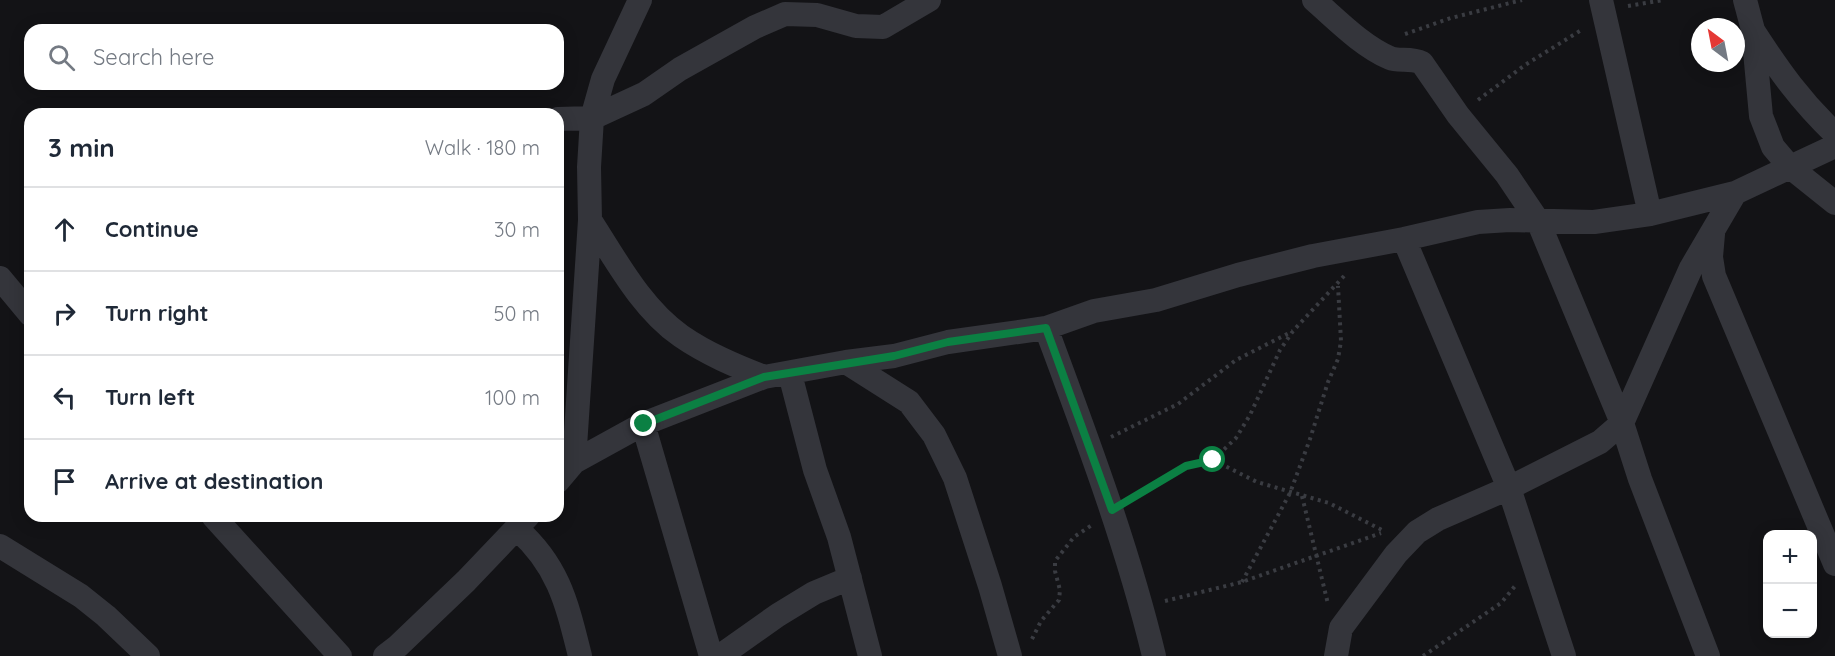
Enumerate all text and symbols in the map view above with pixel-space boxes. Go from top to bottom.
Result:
north arrow [1691,18,1745,72]
search box [24,24,564,90]
icon: search [45,41,78,74]
text: Search here [93,43,214,71]
text: 3 min [48,131,115,164]
text: Walk · 180 m [425,135,540,160]
icon: ahead [48,213,81,246]
text: Continue [105,215,199,243]
text: 30 m [494,217,540,242]
icon: right [48,297,81,330]
text: Turn right [105,299,209,327]
text: 50 m [494,301,540,326]
icon: left [48,381,81,414]
text: Turn left [105,383,195,411]
text: 100 m [485,385,540,410]
route end [630,410,656,436]
route start [1199,446,1225,472]
icon: arrive [48,465,81,498]
text: Arrive at destination [105,467,323,495]
map controls [1763,530,1817,638]
button: + [1763,530,1817,584]
button: − [1763,584,1817,638]

